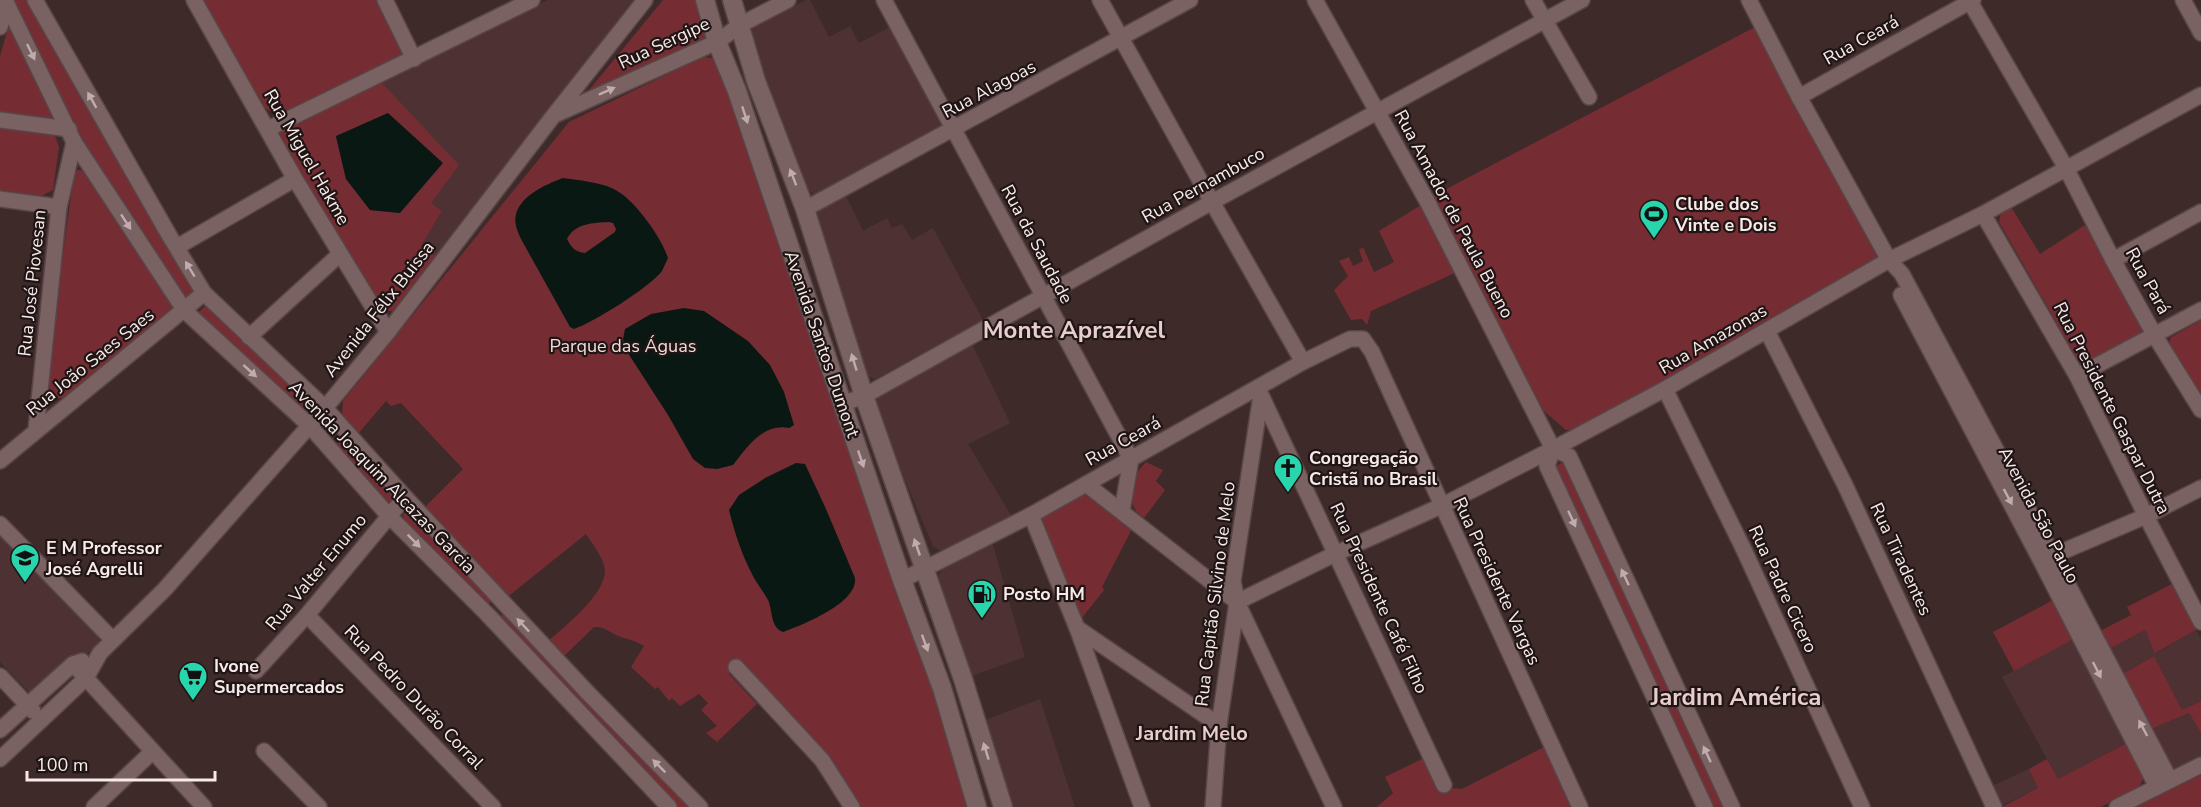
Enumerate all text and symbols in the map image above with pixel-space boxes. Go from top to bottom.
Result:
street label: Rua Ceará [1819,9,1903,71]
street label: Rua Sergipe [614,11,714,75]
one-way arrow [26,44,35,61]
street label: Rua Alagoas [938,54,1040,124]
street label: Rua Miguel Hakme [258,85,356,229]
one-way arrow [598,86,616,96]
one-way arrow [87,91,97,108]
one-way arrow [740,106,750,124]
street label: Rua Amador de Paula Bueno [1389,106,1519,322]
street label: Rua Pernambuco [1137,141,1269,229]
one-way arrow [788,168,797,186]
street label: Rua da Saudade [995,180,1079,308]
place label: Clube dos Vinte e Dois [1674,192,1777,237]
sports icon: Clube dos Vinte e Dois [1638,198,1670,240]
street label: Rua José Piovesan [12,208,52,358]
one-way arrow [121,214,132,230]
street label: Avenida Félix Buissa [318,236,440,382]
street label: Rua Pará [2120,243,2176,319]
street label: Avenida Santos Dumont [779,247,866,441]
one-way arrow [185,260,195,277]
street label: Rua Amazonas [1655,298,1771,380]
street label: Rua Presidente Gaspar Dutra [2048,298,2176,518]
street label: Rua João Saes Saes [21,303,159,421]
district label: Monte Aprazível [983,314,1166,346]
park label: Parque das Águas [550,334,696,358]
one-way arrow [848,353,858,371]
one-way arrow [242,364,257,377]
street label: Avenida Joaquim Alcazas Garcia [283,376,481,578]
street label: Rua Ceará [1081,410,1165,472]
street label: Avenida São Paulo [1993,442,2085,588]
place label: Congregação Cristã no Brasil [1309,446,1438,491]
one-way arrow [856,450,866,468]
church icon: Congregação Cristã no Brasil [1272,452,1304,494]
street label: Rua Capitão Silvino de Melo [1189,480,1241,708]
one-way arrow [2002,488,2012,506]
street label: Rua Presidente Vargas [1447,493,1547,669]
street label: Rua Presidente Café Filho [1324,499,1434,697]
street label: Rua Tiradentes [1864,499,1938,619]
street label: Rua Valter Enumo [260,509,372,635]
one-way arrow [1567,511,1576,528]
street label: Rua Padre Cicero [1743,521,1823,657]
one-way arrow [407,534,421,548]
place label: E M Professor José Agrelli [45,536,162,581]
one-way arrow [911,537,921,555]
school or university icon: E M Professor José Agrelli [9,542,41,584]
one-way arrow [1621,569,1630,586]
fuel station icon: Posto HM [966,578,998,620]
place label: Posto HM [1003,582,1085,606]
one-way arrow [517,618,531,632]
street label: Rua Pedro Durão Corral [339,620,490,775]
one-way arrow [920,634,930,652]
place label: Ivone Supermercados [214,654,344,699]
supermarket icon: Ivone Supermercados [177,660,209,702]
one-way arrow [2092,662,2102,679]
district label: Jardim América [1650,681,1821,713]
one-way arrow [2138,719,2148,736]
district label: Jardim Melo [1135,720,1248,747]
one-way arrow [980,742,990,760]
scale bar [27,744,214,782]
one-way arrow [1703,745,1712,762]
text: 100 m [36,753,88,777]
one-way arrow [652,759,666,773]

